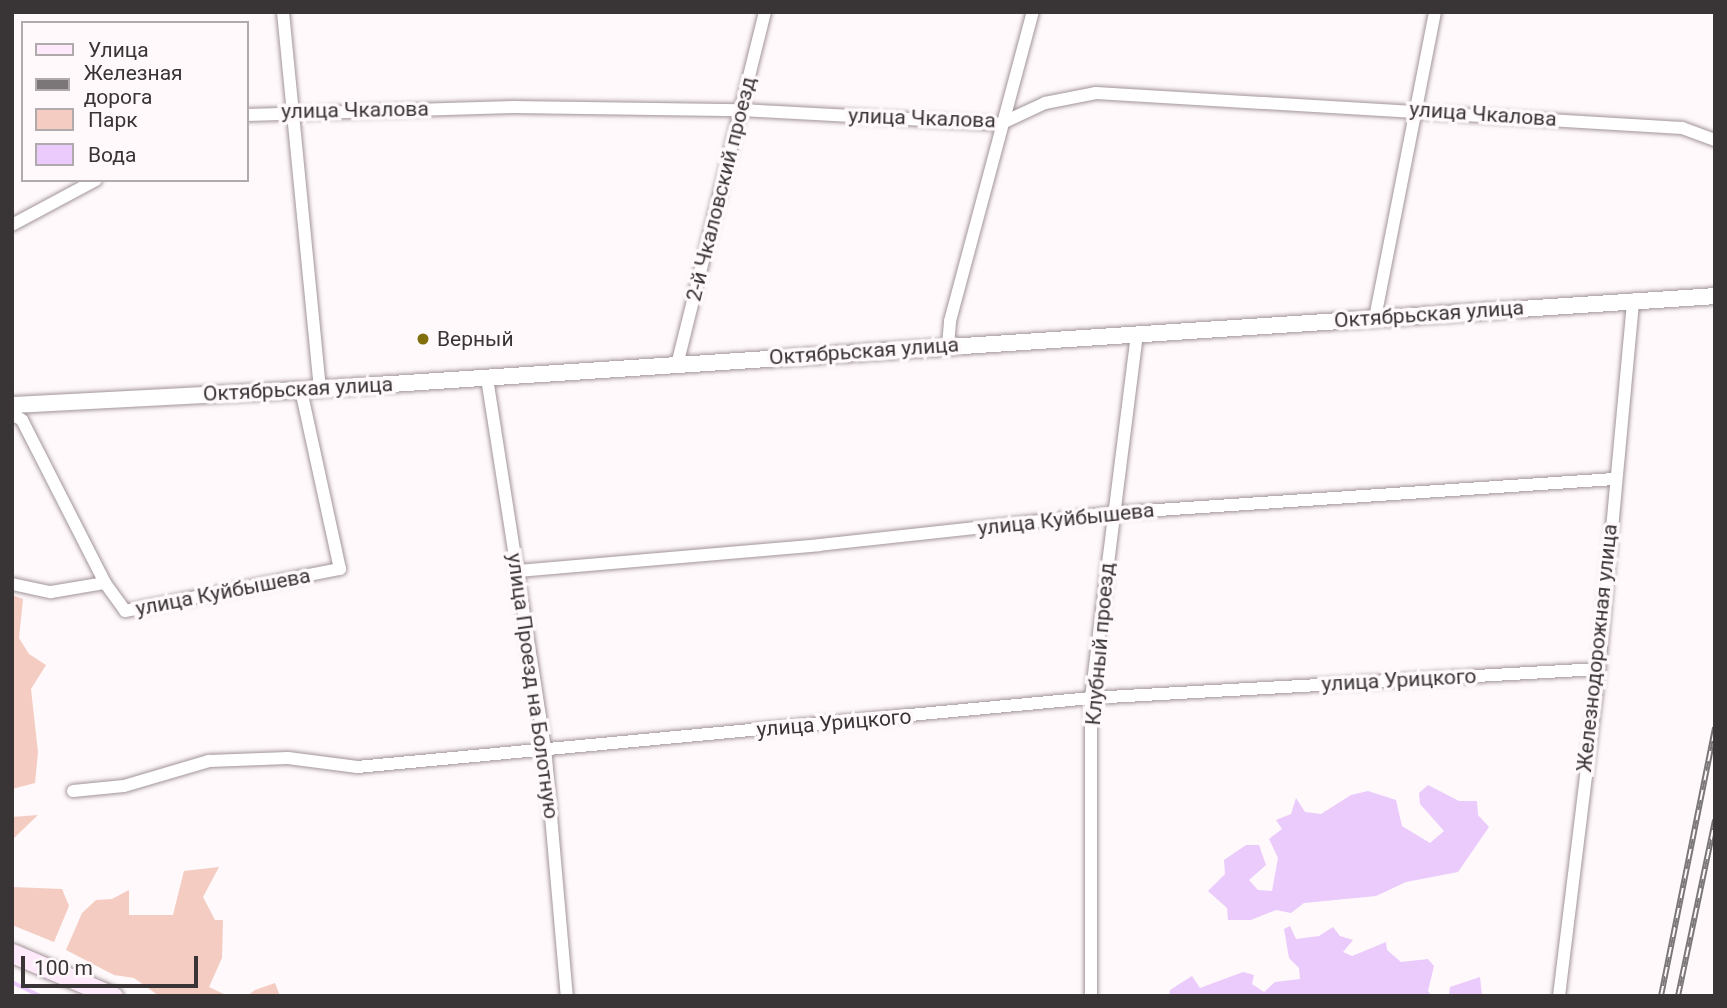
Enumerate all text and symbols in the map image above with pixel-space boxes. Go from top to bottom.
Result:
legend [21,21,248,182]
text: Улица [88,38,149,62]
text: Железная дорога [84,61,183,109]
street label: 2-й Чкаловский проезд [681,74,761,304]
street label: улица Чкалова [281,96,429,124]
street label: улица Чкалова [1409,96,1557,132]
street label: улица Чкалова [848,103,996,133]
text: Парк [88,108,138,132]
text: Вода [88,143,136,167]
street label: Октябрьская улица [1333,295,1525,333]
place label: Верный [437,326,514,352]
marker: Верный [415,331,431,347]
street label: Октябрьская улица [768,332,960,370]
street label: Октябрьская улица [202,371,394,407]
street label: улица Куйбышева [976,497,1156,541]
street label: Железнодорожная улица [1571,523,1623,773]
street label: улица Проезд на Болотную [502,551,564,821]
street label: Клубный проезд [1080,562,1120,726]
street label: улица Куйбышева [133,563,313,621]
street label: улица Урицкого [1321,663,1477,697]
street label: улица Урицкого [756,704,912,742]
scale bar [24,942,201,986]
text: 100 m [34,956,93,980]

